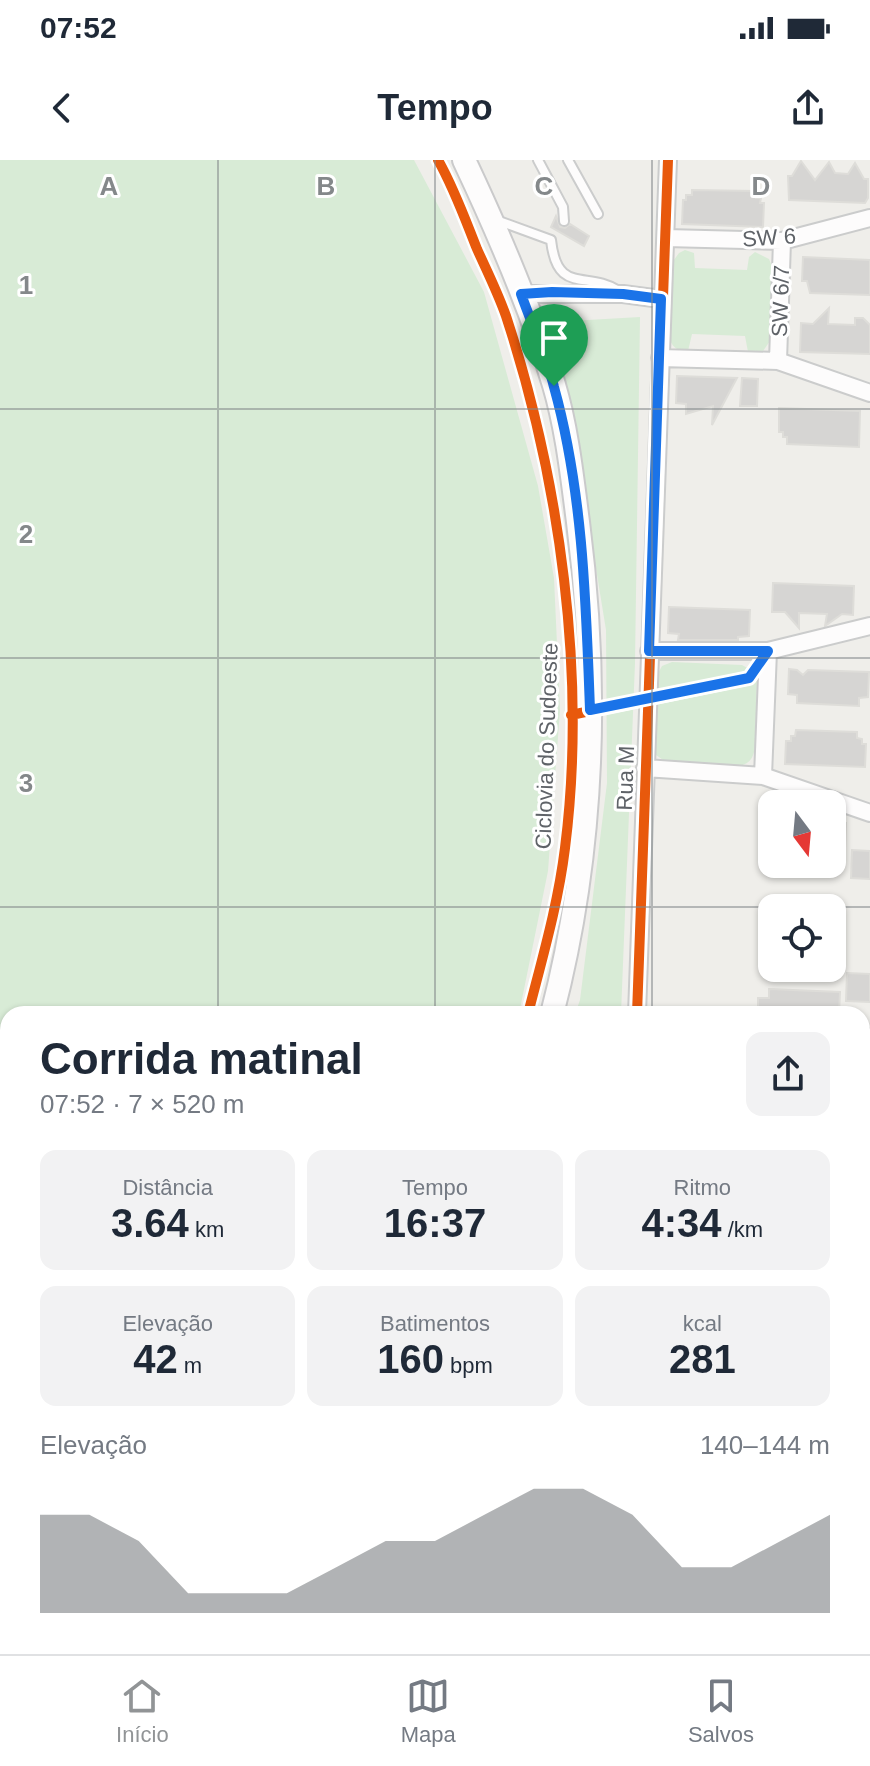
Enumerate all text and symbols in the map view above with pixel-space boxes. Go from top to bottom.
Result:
text: 07:52 [40,11,117,44]
icon: back [40,86,84,130]
icon: share [786,86,830,130]
text: Tempo [377,87,493,128]
text: A [100,171,119,201]
text: B [317,171,335,201]
text: C [535,171,554,201]
text: D [752,171,770,201]
street label: SW 6 [741,223,797,252]
street label: SW 6/7 [767,265,794,338]
text: 1 [19,270,33,300]
pin [520,304,588,386]
icon: arrive [532,316,576,360]
text: 2 [19,519,33,549]
street label: Ciclovia do Sudoeste [530,642,563,850]
street label: Rua M [612,745,639,811]
text: 3 [19,768,33,798]
north arrow [758,790,846,878]
map controls [758,790,846,982]
button: locate [758,894,846,982]
button: share [746,1032,830,1116]
text: Corrida matinal [40,1034,363,1083]
text: 07:52 · 7 × 520 m [40,1089,245,1119]
text: Distância [122,1175,213,1200]
text: Tempo [402,1175,468,1200]
text: Ritmo [674,1175,731,1200]
text: 3.64 [111,1201,189,1245]
text: 16:37 [384,1201,486,1245]
text: 4:34 [642,1201,722,1245]
text: km [189,1217,224,1242]
text: /km [722,1217,763,1242]
text: Elevação [122,1311,213,1336]
text: Batimentos [380,1311,490,1336]
text: kcal [683,1311,722,1336]
text: 42 [133,1337,178,1381]
text: 160 [377,1337,444,1381]
text: 281 [669,1337,736,1381]
text: m [178,1353,202,1378]
text: bpm [444,1353,493,1378]
text: Elevação [40,1430,147,1460]
text: 140–144 m [700,1430,830,1460]
tab: Início [116,1674,169,1748]
tab: Mapa [401,1674,456,1748]
tab: Salvos [688,1674,754,1748]

